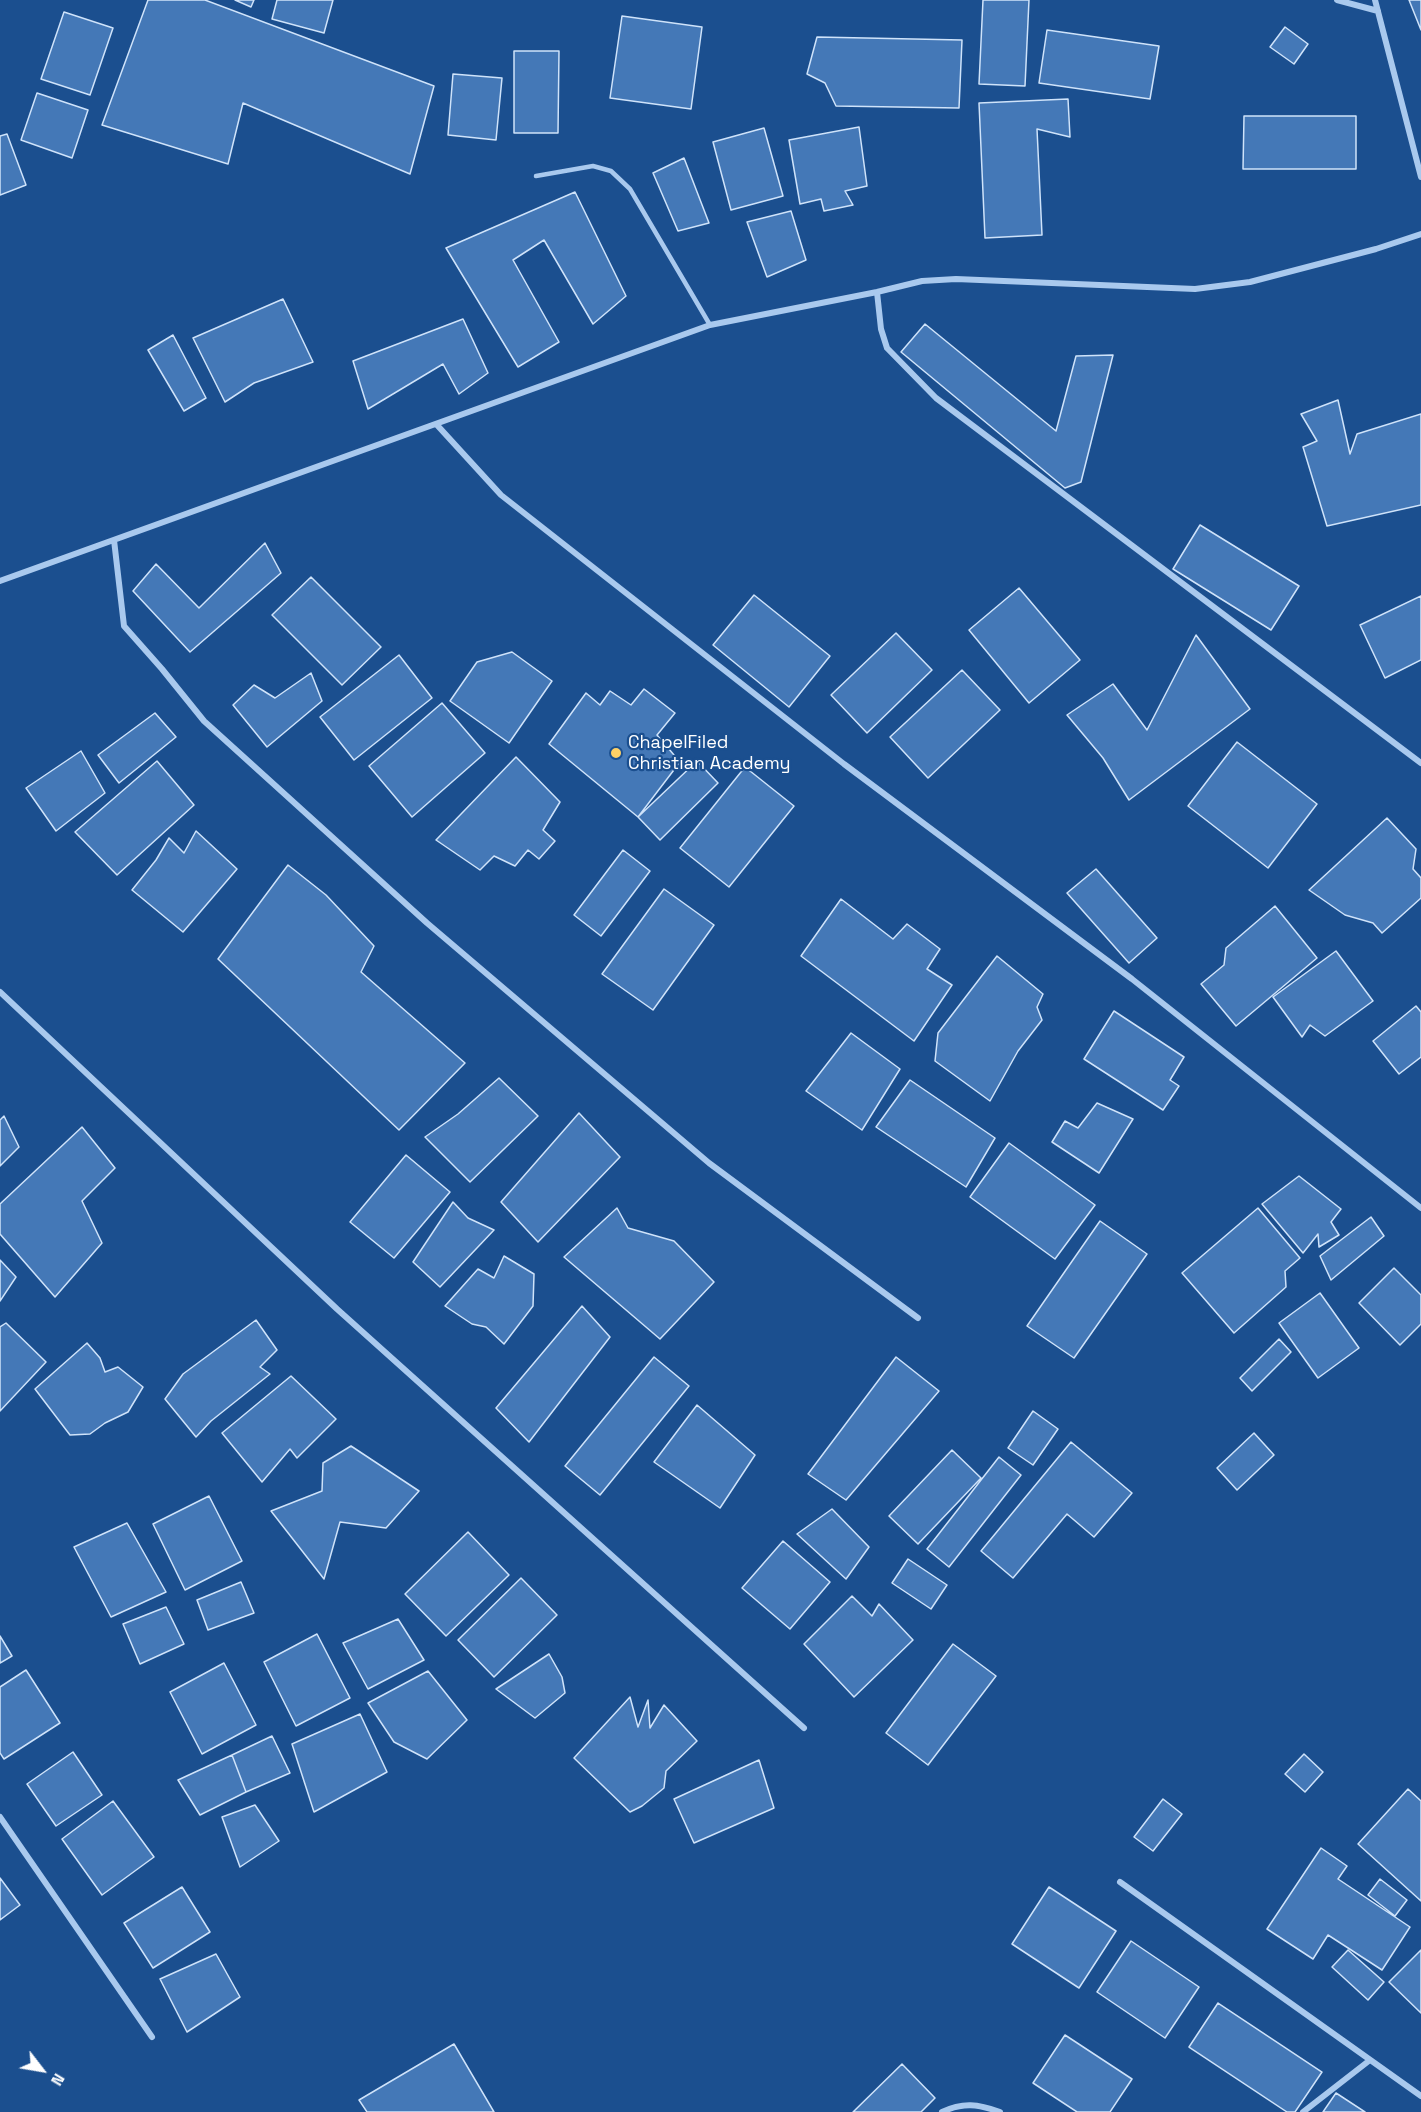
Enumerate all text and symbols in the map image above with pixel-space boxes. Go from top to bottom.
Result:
place label: ChapelFiled Christian Academy [628,732,791,774]
marker: ChapelFiled Christian Academy [609,746,623,760]
north arrow [12,2040,72,2100]
text: N [46,2070,70,2090]

